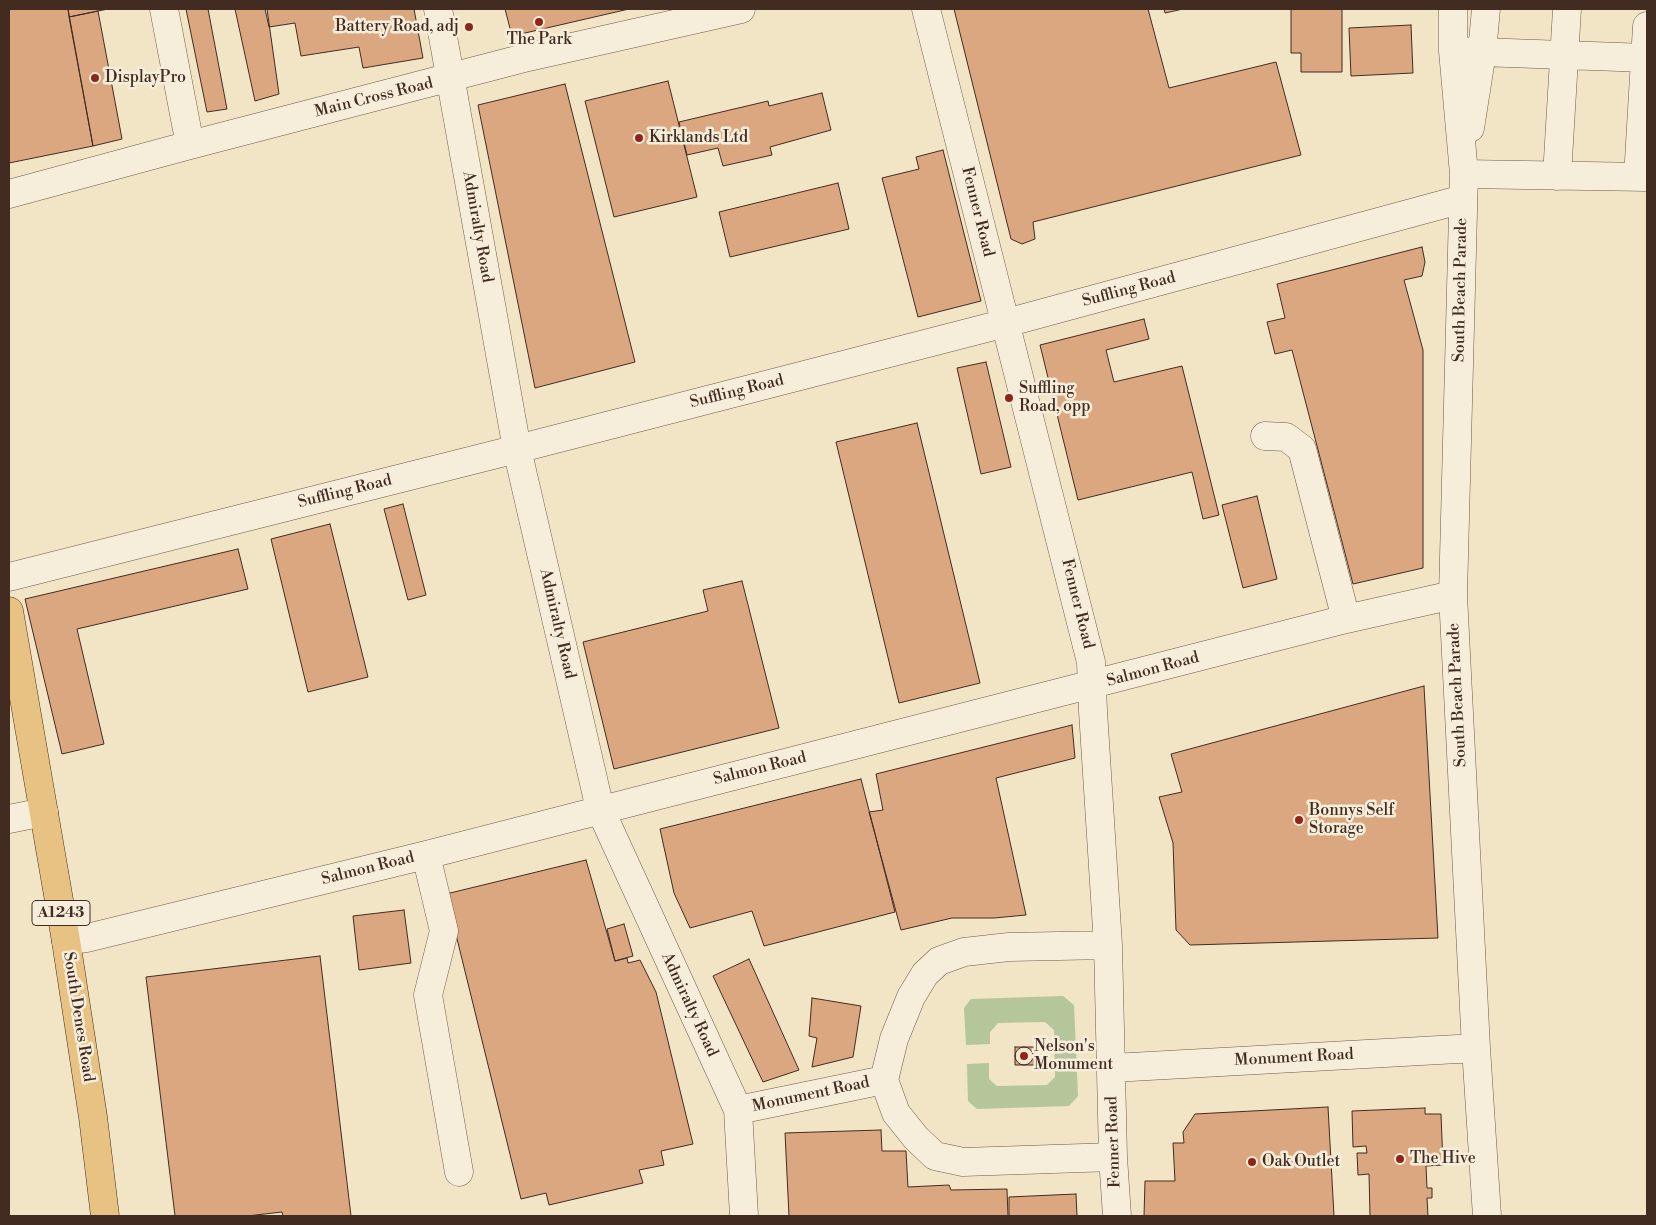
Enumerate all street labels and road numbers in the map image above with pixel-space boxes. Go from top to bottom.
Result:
street label: Main Cross Road [313,74,435,122]
street label: Fenner Road [957,165,997,259]
street label: Admiralty Road [458,170,496,284]
street label: South Beach Parade [1450,218,1472,362]
street label: Suffling Road [1080,268,1178,312]
street label: Suffling Road [688,371,786,413]
street label: Suffling Road [296,471,394,513]
street label: Fenner Road [1057,557,1097,651]
street label: Admiralty Road [535,567,579,681]
street label: South Beach Parade [1445,622,1471,768]
street label: Salmon Road [1105,648,1201,692]
street label: Salmon Road [712,748,808,790]
street label: Salmon Road [320,848,416,890]
road number: A1243 [32,900,90,926]
street label: Admiralty Road [657,950,721,1060]
street label: South Denes Road [58,951,98,1083]
street label: Monument Road [1234,1045,1354,1071]
street label: Monument Road [751,1073,871,1117]
street label: Fenner Road [1103,1096,1125,1188]

